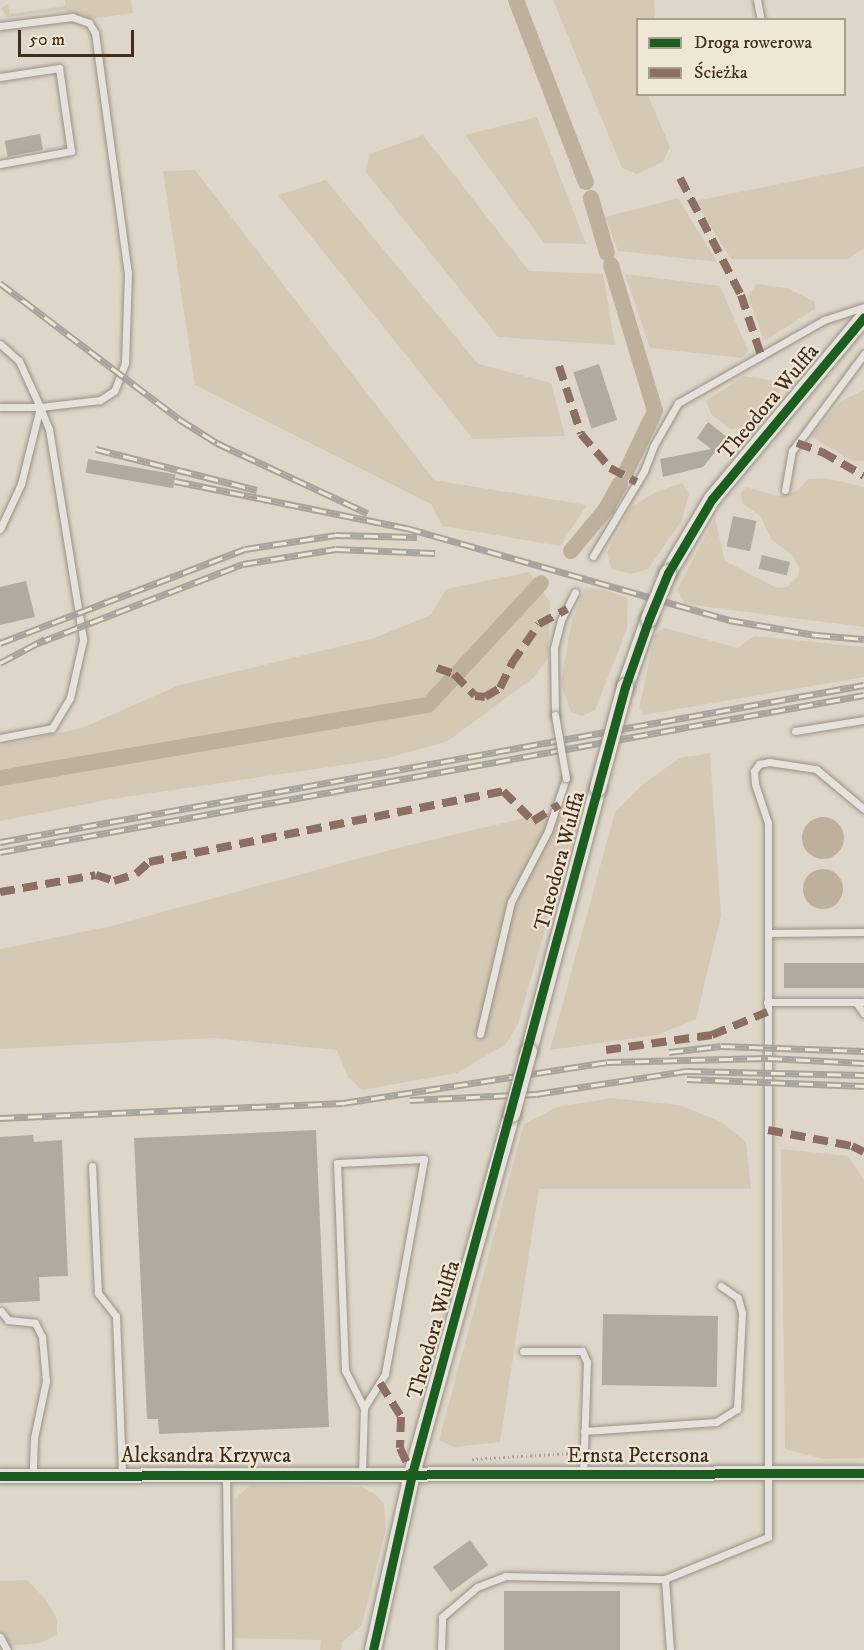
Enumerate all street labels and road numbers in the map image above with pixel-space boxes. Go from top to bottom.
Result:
street label: Theodora Wulffa [713,339,825,465]
street label: Theodora Wulffa [529,789,591,933]
street label: Theodora Wulffa [402,1258,466,1402]
street label: Aleksandra Krzywca [121,1443,291,1469]
street label: Ernsta Petersona [567,1443,709,1469]

